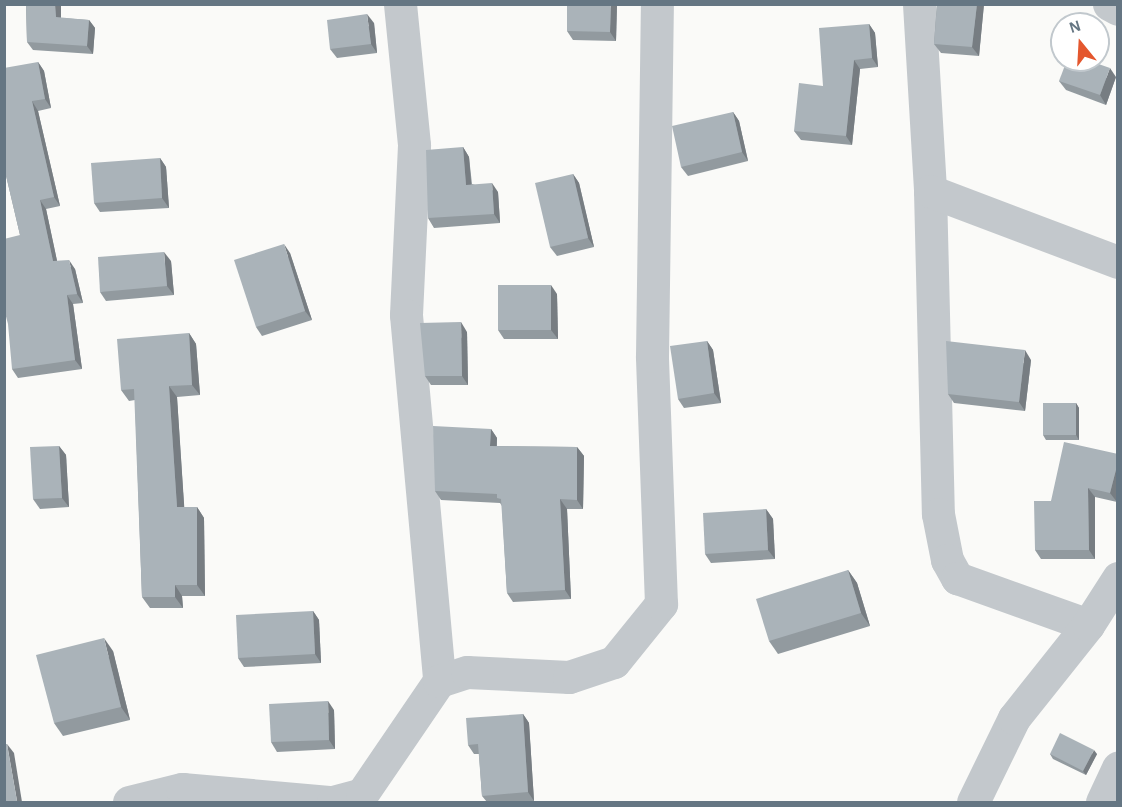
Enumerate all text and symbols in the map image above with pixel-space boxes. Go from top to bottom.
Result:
north arrow [1050,12,1110,72]
text: N [1067,17,1083,36]

